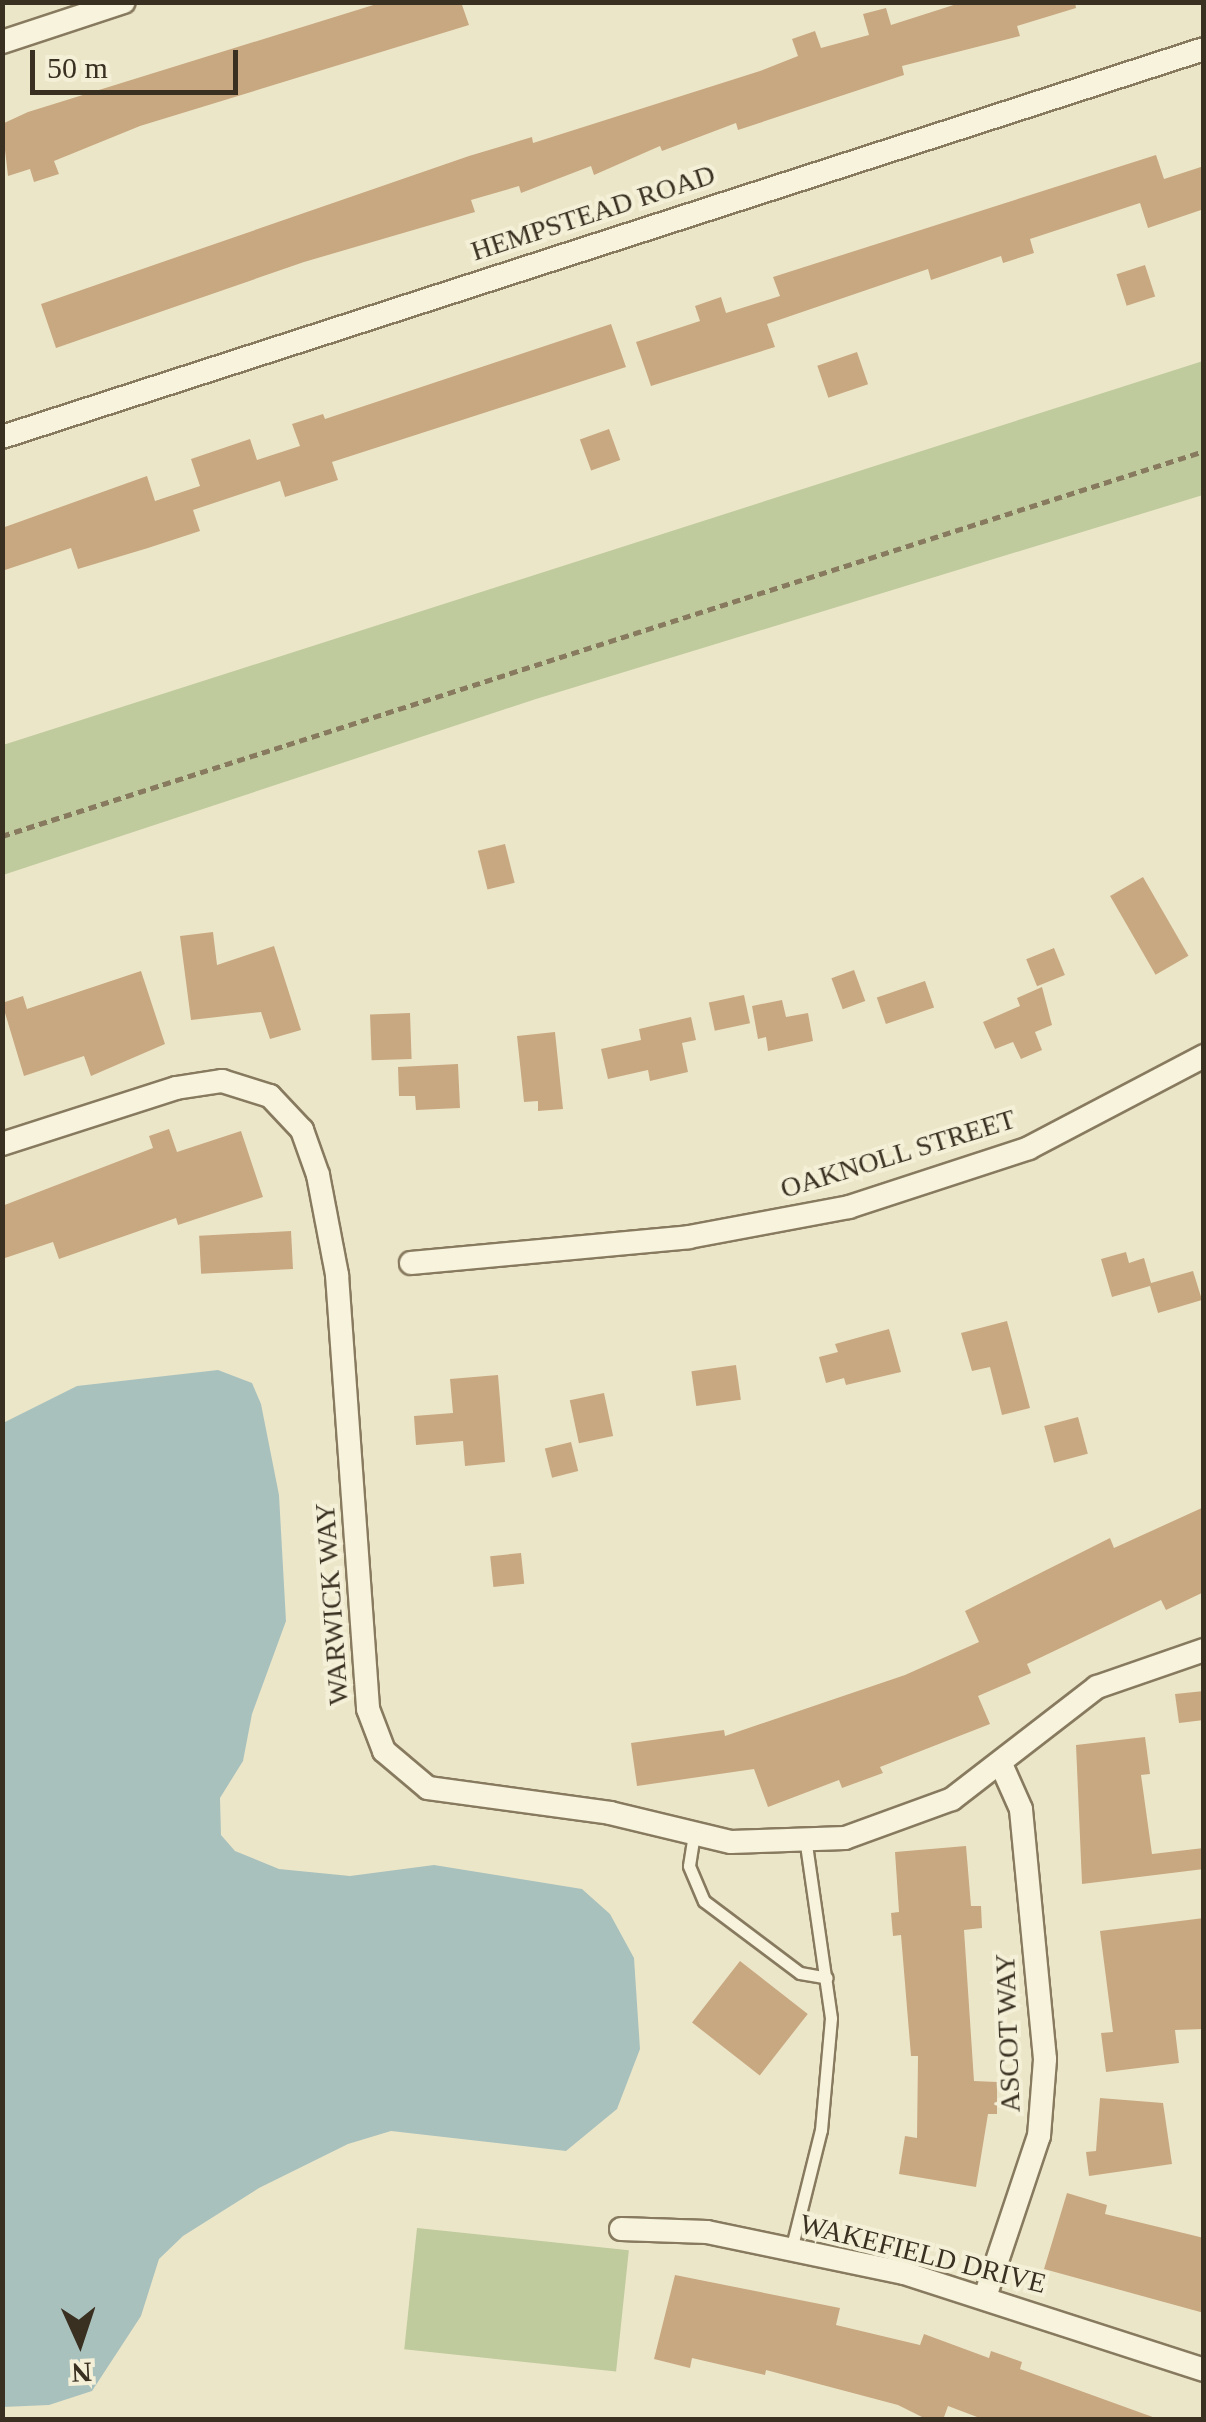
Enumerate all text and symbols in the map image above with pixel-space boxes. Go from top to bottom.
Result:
scale bar [35,30,242,92]
text: 50 m [47,51,108,84]
street label: HEMPSTEAD ROAD [467,158,719,268]
street label: OAKNOLL STREET [776,1102,1020,1206]
street label: WARWICK WAY [308,1501,356,1707]
street label: ASCOT WAY [988,1952,1028,2114]
street label: WAKEFIELD DRIVE [796,2207,1050,2301]
north arrow [30,2292,130,2392]
text: N [71,2356,93,2388]

